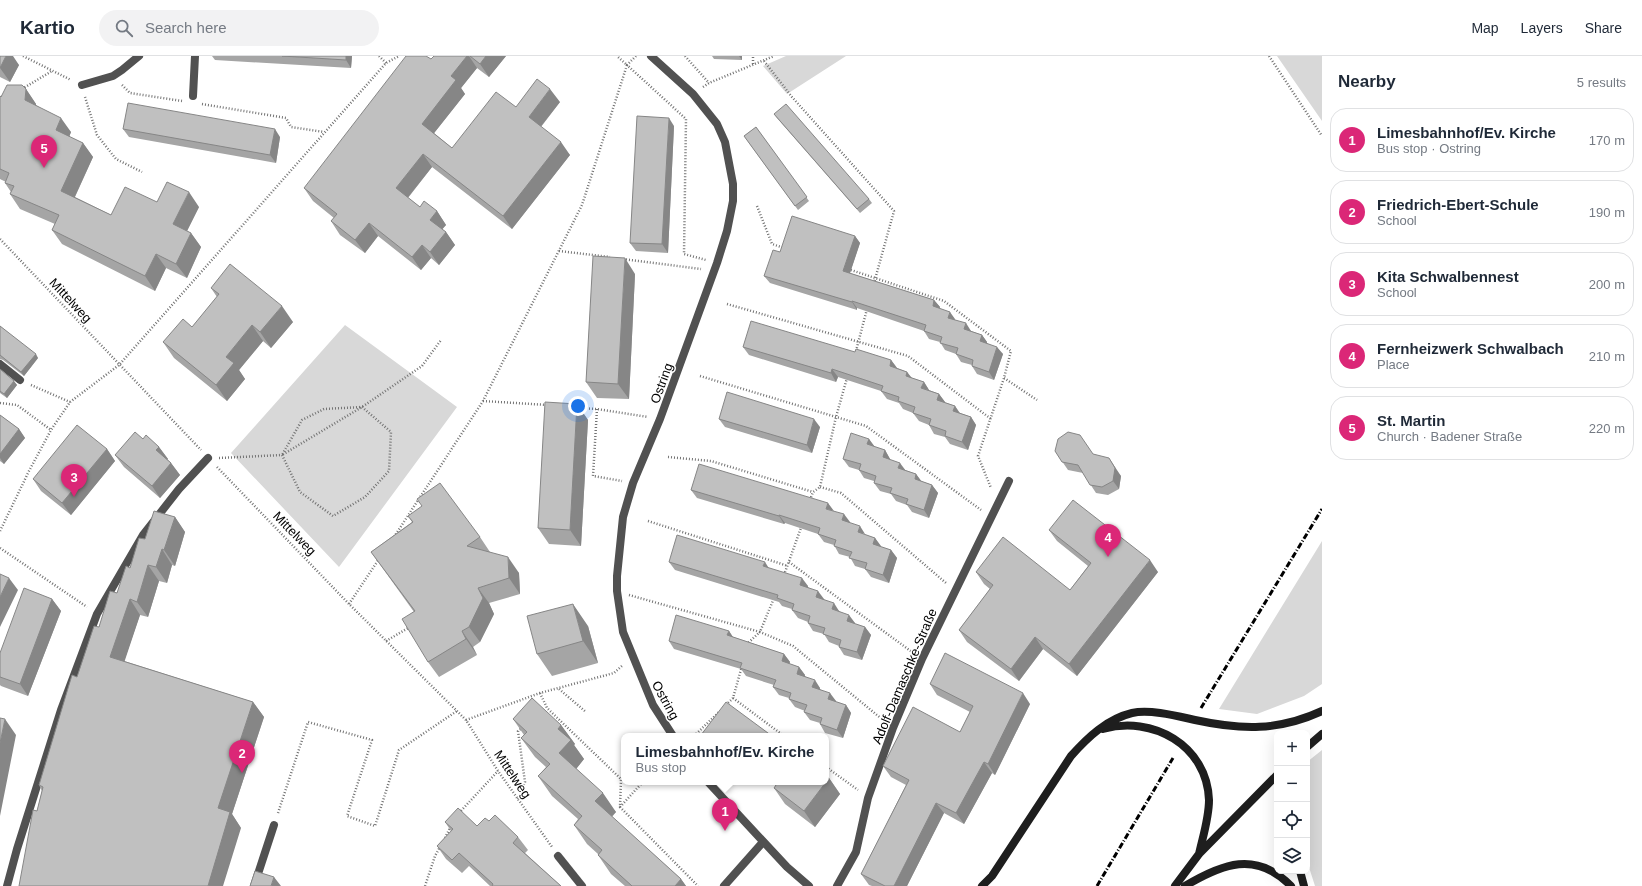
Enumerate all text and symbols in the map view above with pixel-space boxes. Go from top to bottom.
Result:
search box [99,10,379,46]
text: Kartio [20,17,75,38]
icon: search [113,17,135,39]
text: Search here [145,19,227,36]
text: Map [1471,20,1499,36]
text: Layers [1521,20,1563,36]
text: Share [1585,20,1622,36]
text: Nearby [1338,72,1396,91]
text: 5 results [1577,75,1626,90]
text: Limesbahnhof/Ev. Kirche [1377,124,1556,141]
text: 1 [1348,133,1356,148]
text: 170 m [1589,133,1625,148]
pin: 5 [31,135,57,168]
text: Bus stop · Ostring [1377,141,1481,156]
text: Friedrich-Ebert-Schule [1377,196,1539,213]
text: 2 [1348,205,1356,220]
text: 190 m [1589,205,1625,220]
text: School [1377,213,1417,228]
text: Kita Schwalbennest [1377,268,1519,285]
street label: Mittelweg [46,275,95,326]
text: 3 [1348,277,1356,292]
text: 200 m [1589,277,1625,292]
text: School [1377,285,1417,300]
text: Fernheizwerk Schwalbach [1377,340,1564,357]
text: 4 [1348,349,1356,364]
text: 210 m [1589,349,1625,364]
text: Place [1377,357,1410,372]
street label: Ostring [647,361,676,405]
your location [568,396,588,416]
text: St. Martin [1377,412,1445,429]
text: 5 [1348,421,1356,436]
text: 220 m [1589,421,1625,436]
text: Church · Badener Straße [1377,429,1522,444]
pin: 3 [61,464,87,497]
street label: Mittelweg [270,508,319,558]
pin: 4 [1095,524,1121,557]
street label: Adolf-Damaschke-Straße [869,606,940,746]
street label: Ostring [649,678,682,722]
map controls [1274,730,1310,874]
button: + [1274,730,1310,766]
popup [621,733,829,785]
pin: 2 [229,740,255,773]
text: Limesbahnhof/Ev. Kirche [636,743,814,760]
street label: Mittelweg [491,747,534,801]
text: Bus stop [636,760,686,775]
button: − [1274,766,1310,802]
pin: 1 [712,798,738,831]
button: locate [1274,802,1310,838]
button: layers [1274,838,1310,874]

